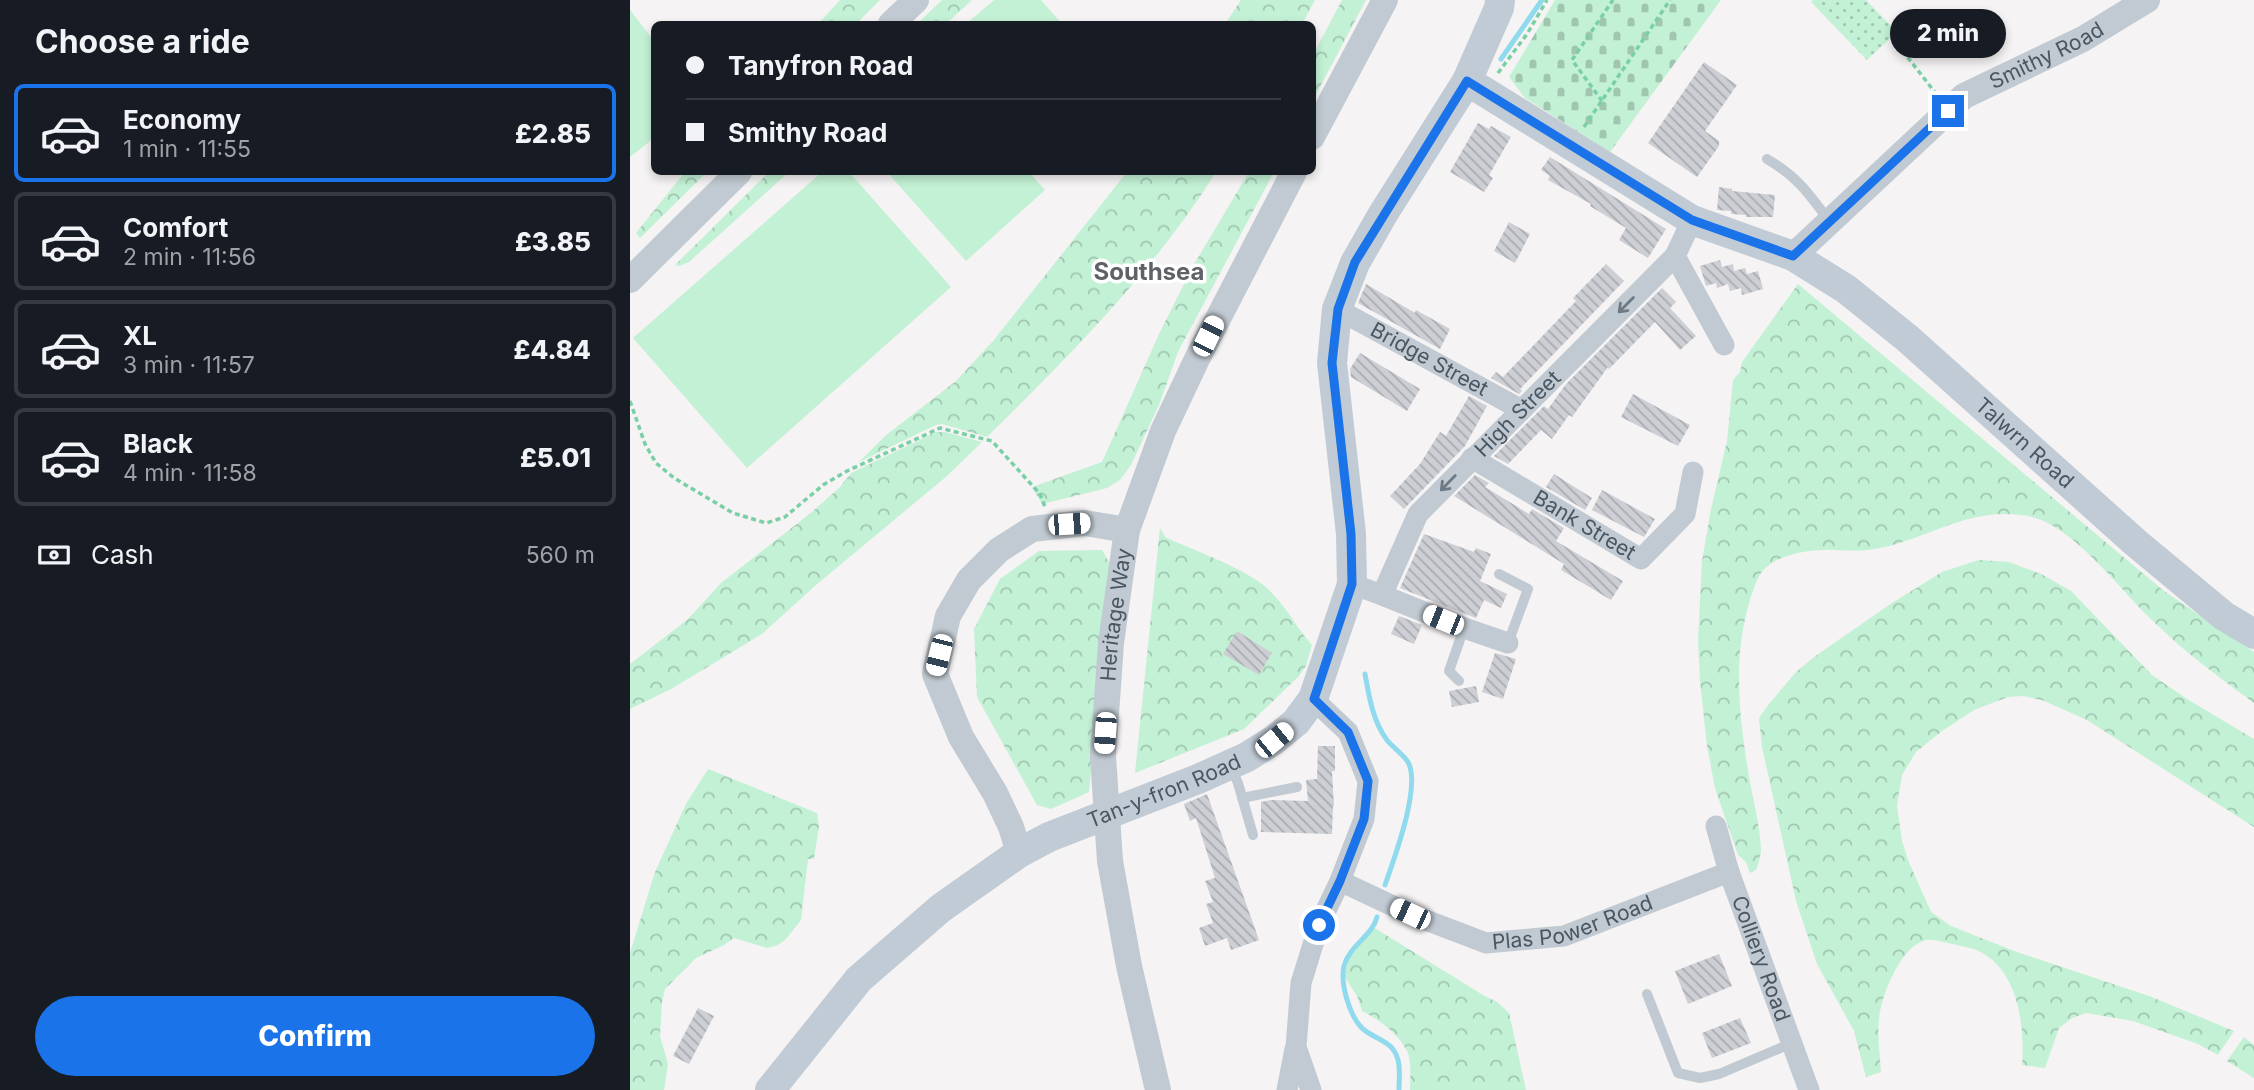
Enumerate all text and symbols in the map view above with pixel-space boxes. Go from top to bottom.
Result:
callout: 2 min [1890,10,2006,58]
street label: Smithy Road [1985,16,2108,94]
text: 2 min [1917,19,1979,47]
text: Choose a ride [35,22,250,61]
text: Tanyfron Road [728,50,913,81]
route end [1932,95,1964,127]
icon: car [39,102,102,165]
text: Economy [123,104,241,135]
text: Smithy Road [728,117,887,148]
text: £2.85 [515,118,591,149]
text: 1 min · 11:55 [123,135,251,163]
icon: car [39,210,102,273]
text: Comfort [123,212,228,243]
text: £3.85 [515,226,591,257]
text: 2 min · 11:56 [123,243,256,271]
district label: Southsea [1093,257,1205,286]
one-way arrow [1618,296,1635,313]
car [1190,313,1227,359]
street label: Bridge Street [1366,317,1493,401]
icon: car [39,318,102,381]
text: XL [123,320,157,351]
text: £4.84 [514,334,591,365]
text: 3 min · 11:57 [123,351,255,379]
street label: High Street [1469,365,1566,462]
street label: Talwrn Road [1970,392,2079,493]
icon: car [39,426,102,489]
text: Black [123,428,193,459]
text: £5.01 [520,442,591,473]
text: 4 min · 11:58 [123,459,257,487]
one-way arrow [1440,474,1457,491]
street label: Bank Street [1529,485,1640,565]
car [1048,512,1091,536]
icon: cash [35,536,73,574]
text: Cash [91,539,154,570]
text: 560 m [526,541,595,569]
street label: Heritage Way [1095,546,1136,682]
car [1420,602,1467,638]
car [924,632,955,678]
car [1094,711,1117,755]
car [1252,719,1297,761]
street label: Tan-y-fron Road [1083,748,1245,833]
street label: Plas Power Road [1491,890,1656,954]
street label: Colliery Road [1727,892,1796,1025]
car [1387,896,1434,932]
route start [1303,909,1335,941]
button: Confirm [35,996,595,1076]

